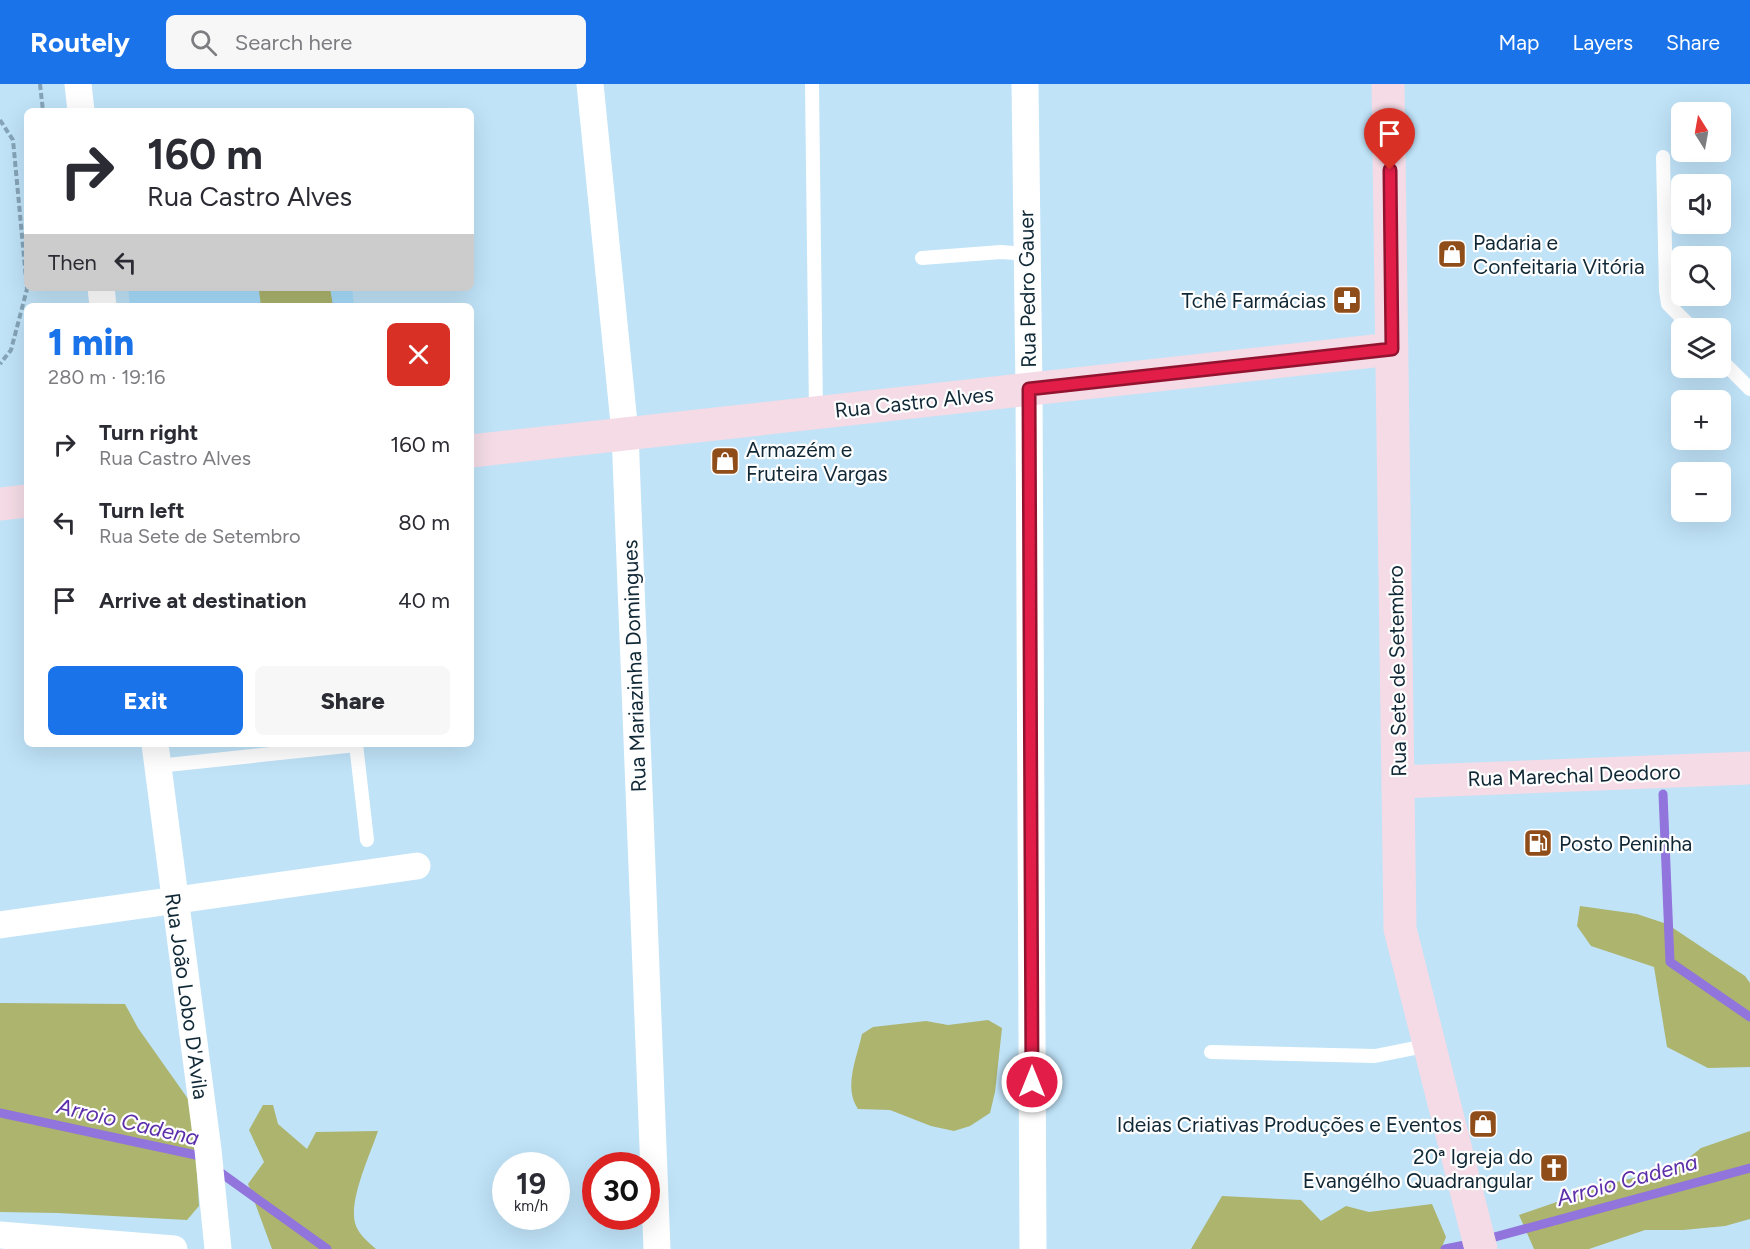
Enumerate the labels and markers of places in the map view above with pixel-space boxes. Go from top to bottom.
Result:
pin [1364,108,1415,170]
place label: Padaria e Confeitaria Vitória [1473,230,1645,279]
shop icon: Padaria e Confeitaria Vitória [1436,238,1468,270]
pharmacy icon: Tchê Farmácias [1331,284,1363,316]
place label: Tchê Farmácias [1182,288,1326,313]
place label: Armazém e Fruteira Vargas [746,437,888,486]
shop icon: Armazém e Fruteira Vargas [709,445,741,477]
fuel station icon: Posto Peninha [1522,827,1554,859]
place label: Posto Peninha [1559,831,1692,856]
shop icon: Ideias Criativas Produções e Eventos [1467,1108,1499,1140]
place label: Ideias Criativas Produções e Eventos [1117,1112,1462,1137]
place label: 20ª Igreja do Evangélho Quadrangular [1303,1144,1533,1193]
church icon: 20ª Igreja do Evangélho Quadrangular [1538,1152,1570,1184]

